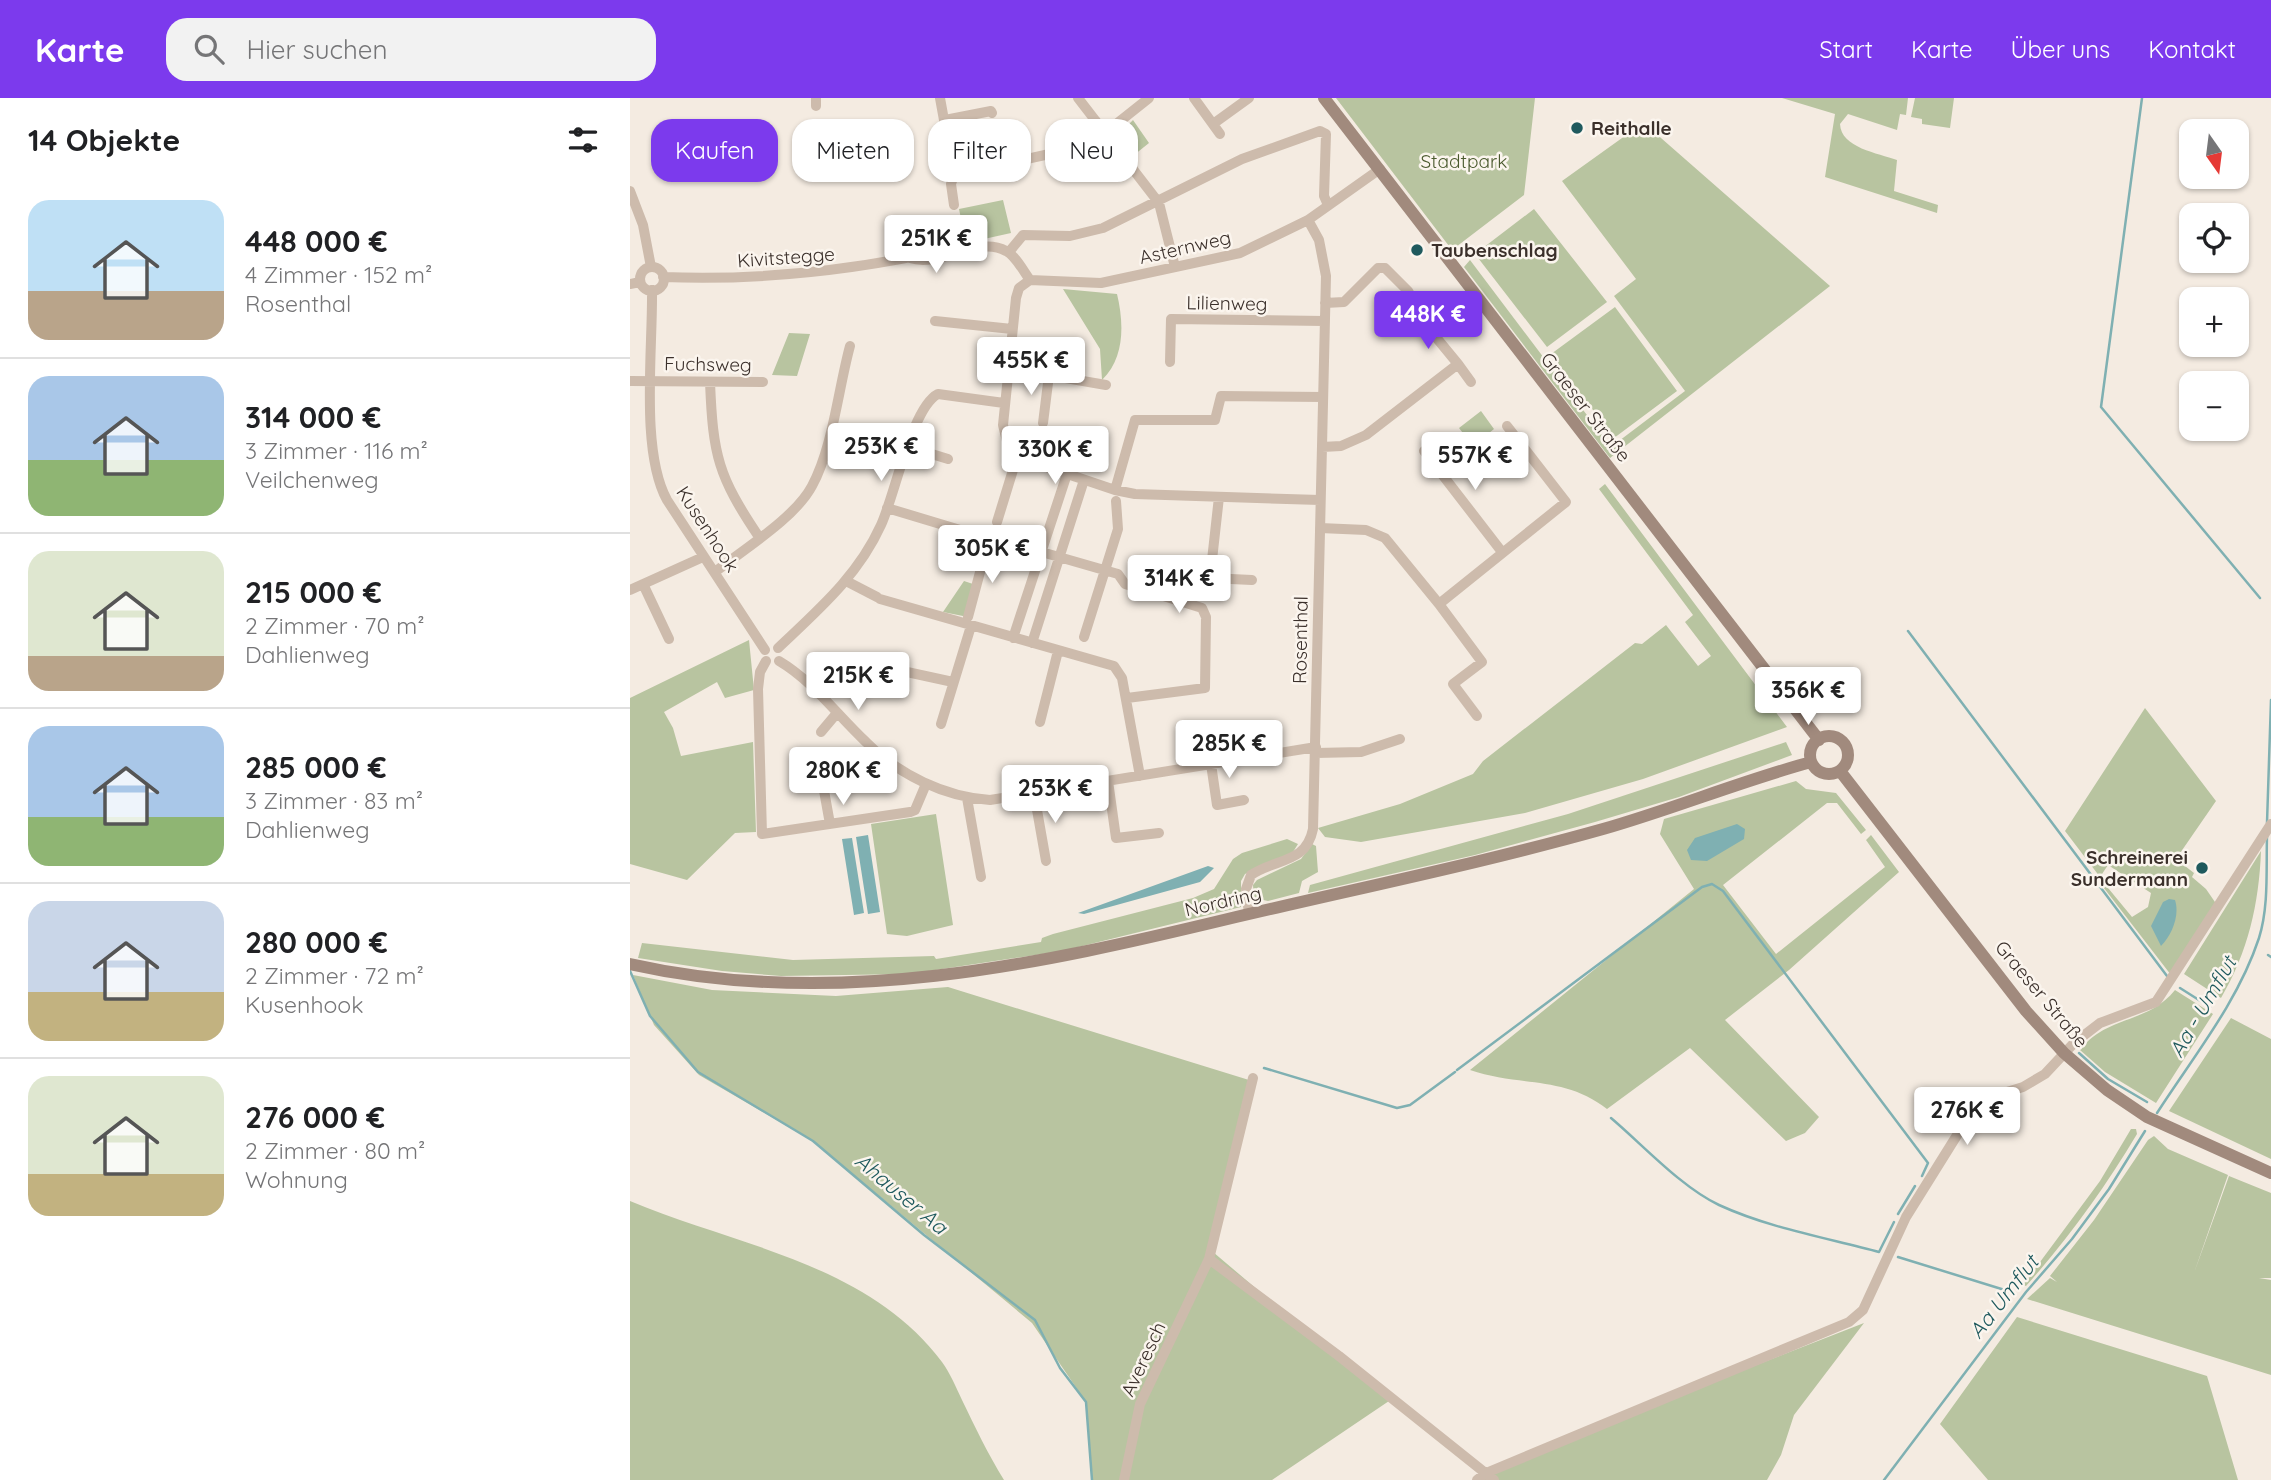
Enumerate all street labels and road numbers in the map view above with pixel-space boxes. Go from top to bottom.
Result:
street label: Asternweg [1137,225,1233,269]
street label: Kivitstegge [736,242,836,272]
street label: Lilienweg [1186,290,1268,316]
street label: Graeser Straße [1536,347,1636,467]
street label: Fuchsweg [664,351,752,377]
street label: Kusenhook [671,481,745,577]
street label: Rosenthal [1287,596,1313,684]
street label: Nordring [1182,881,1264,921]
street label: Graeser Straße [1990,935,2094,1053]
street label: Averesch [1115,1318,1171,1400]

